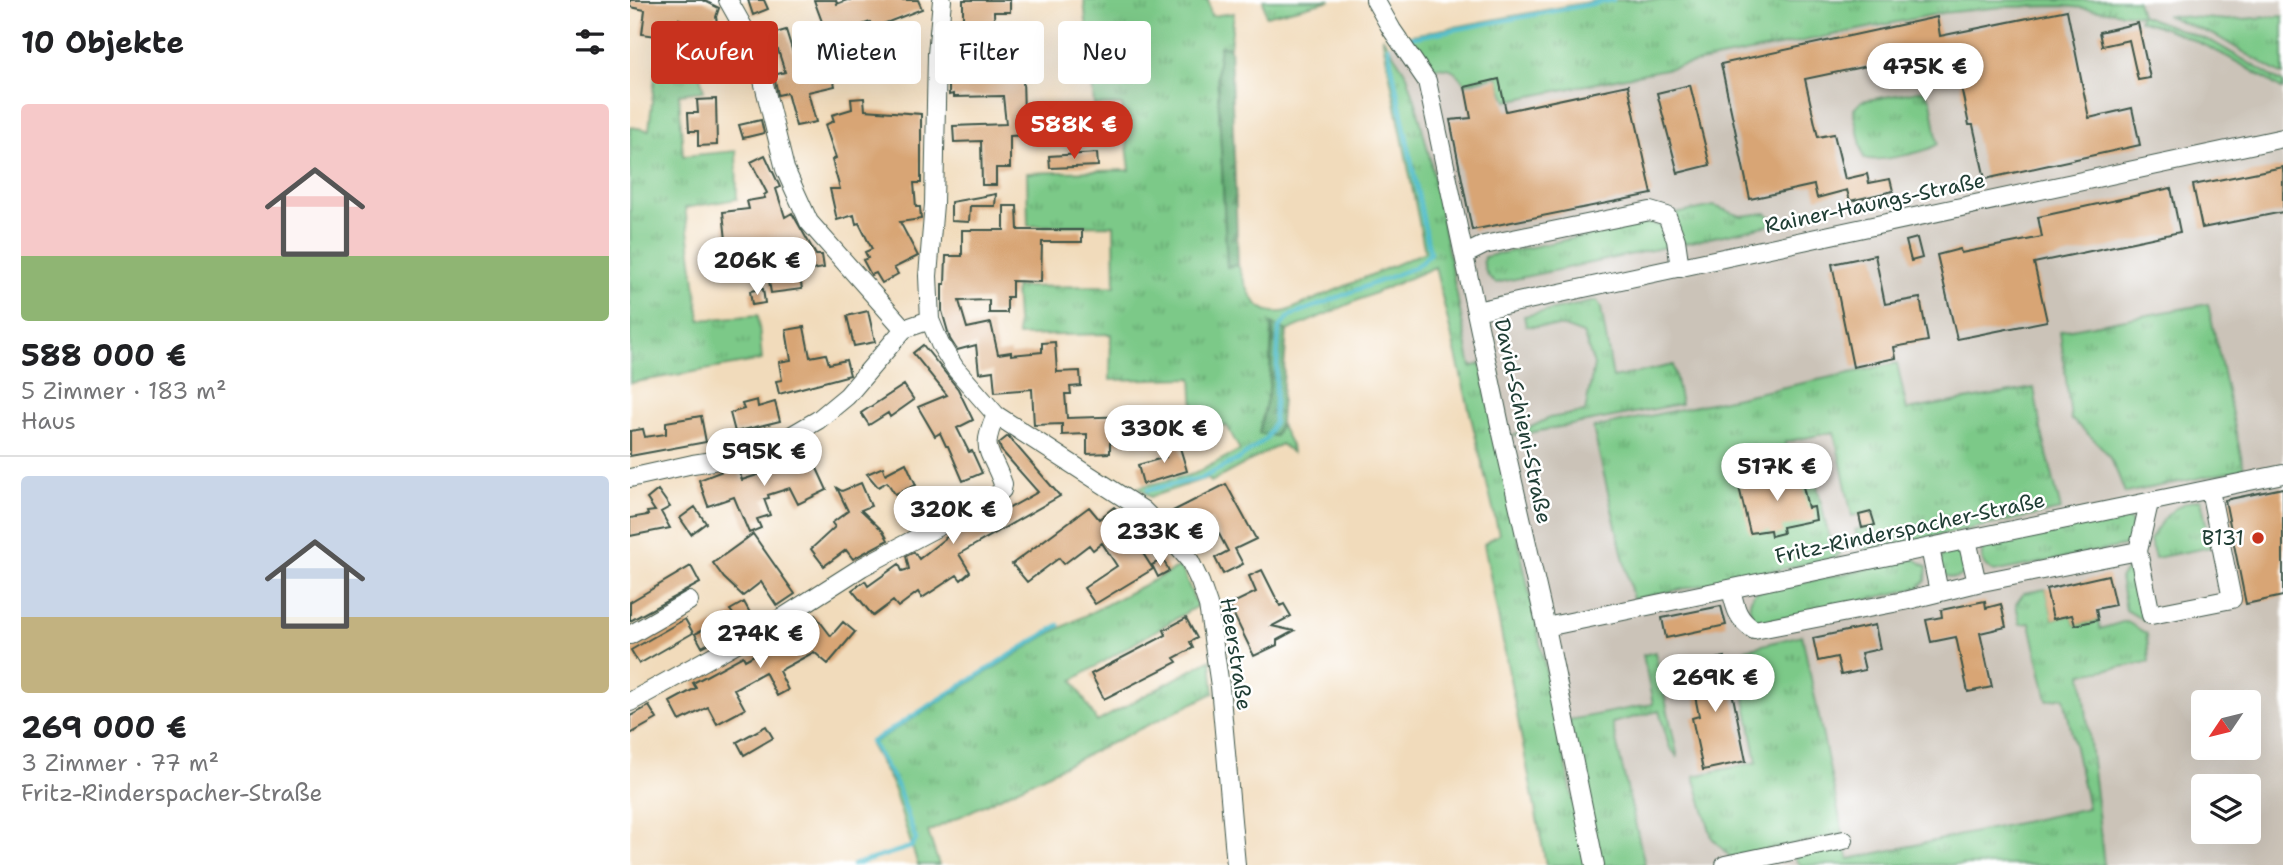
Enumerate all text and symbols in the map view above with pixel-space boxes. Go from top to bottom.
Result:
chip: Kaufen [651,21,778,84]
chip: Mieten [792,21,921,84]
chip: Filter [935,21,1044,84]
chip: Neu [1058,21,1151,84]
text: 10 Objekte [21,22,184,63]
icon: filters [571,23,609,61]
pin: 475K € [1868,43,1982,103]
text: 475K € [1883,51,1967,81]
pin: 588K € [1017,102,1131,161]
text: 588K € [1031,109,1117,139]
icon: home [252,149,378,275]
street label: Rainer-Haungs-Straße [1762,166,1988,240]
pin: 206K € [700,238,814,297]
text: 206K € [713,245,801,275]
street label: David-Schieni-Straße [1488,316,1558,526]
text: 588 000 € [21,335,186,376]
text: 5 Zimmer · 183 m² [21,376,227,406]
text: Haus [21,406,76,436]
pin: 330K € [1107,406,1221,465]
text: 330K € [1120,413,1208,443]
pin: 595K € [707,428,821,488]
text: 595K € [722,436,806,466]
pin: 517K € [1720,444,1834,503]
text: 517K € [1737,451,1817,481]
pin: 320K € [896,486,1010,546]
street label: Fritz-Rinderspacher-Straße [1772,486,2048,570]
text: 320K € [910,494,996,524]
pin: 233K € [1103,508,1217,568]
text: 233K € [1116,516,1204,546]
icon: home [252,521,378,647]
place label: B131 [2202,524,2244,552]
marker: B131 [2250,530,2266,546]
street label: Heerstraße [1213,596,1259,712]
pin: 274K € [703,610,817,670]
text: 274K € [717,618,803,648]
pin: 269K € [1658,654,1772,714]
text: 269K € [1672,662,1758,692]
north arrow [2191,690,2261,760]
map controls [2191,690,2261,844]
text: 269 000 € [21,707,187,748]
text: 3 Zimmer · 77 m² [21,748,219,778]
button: layers [2191,774,2261,844]
text: Fritz-Rinderspacher-Straße [21,778,323,808]

